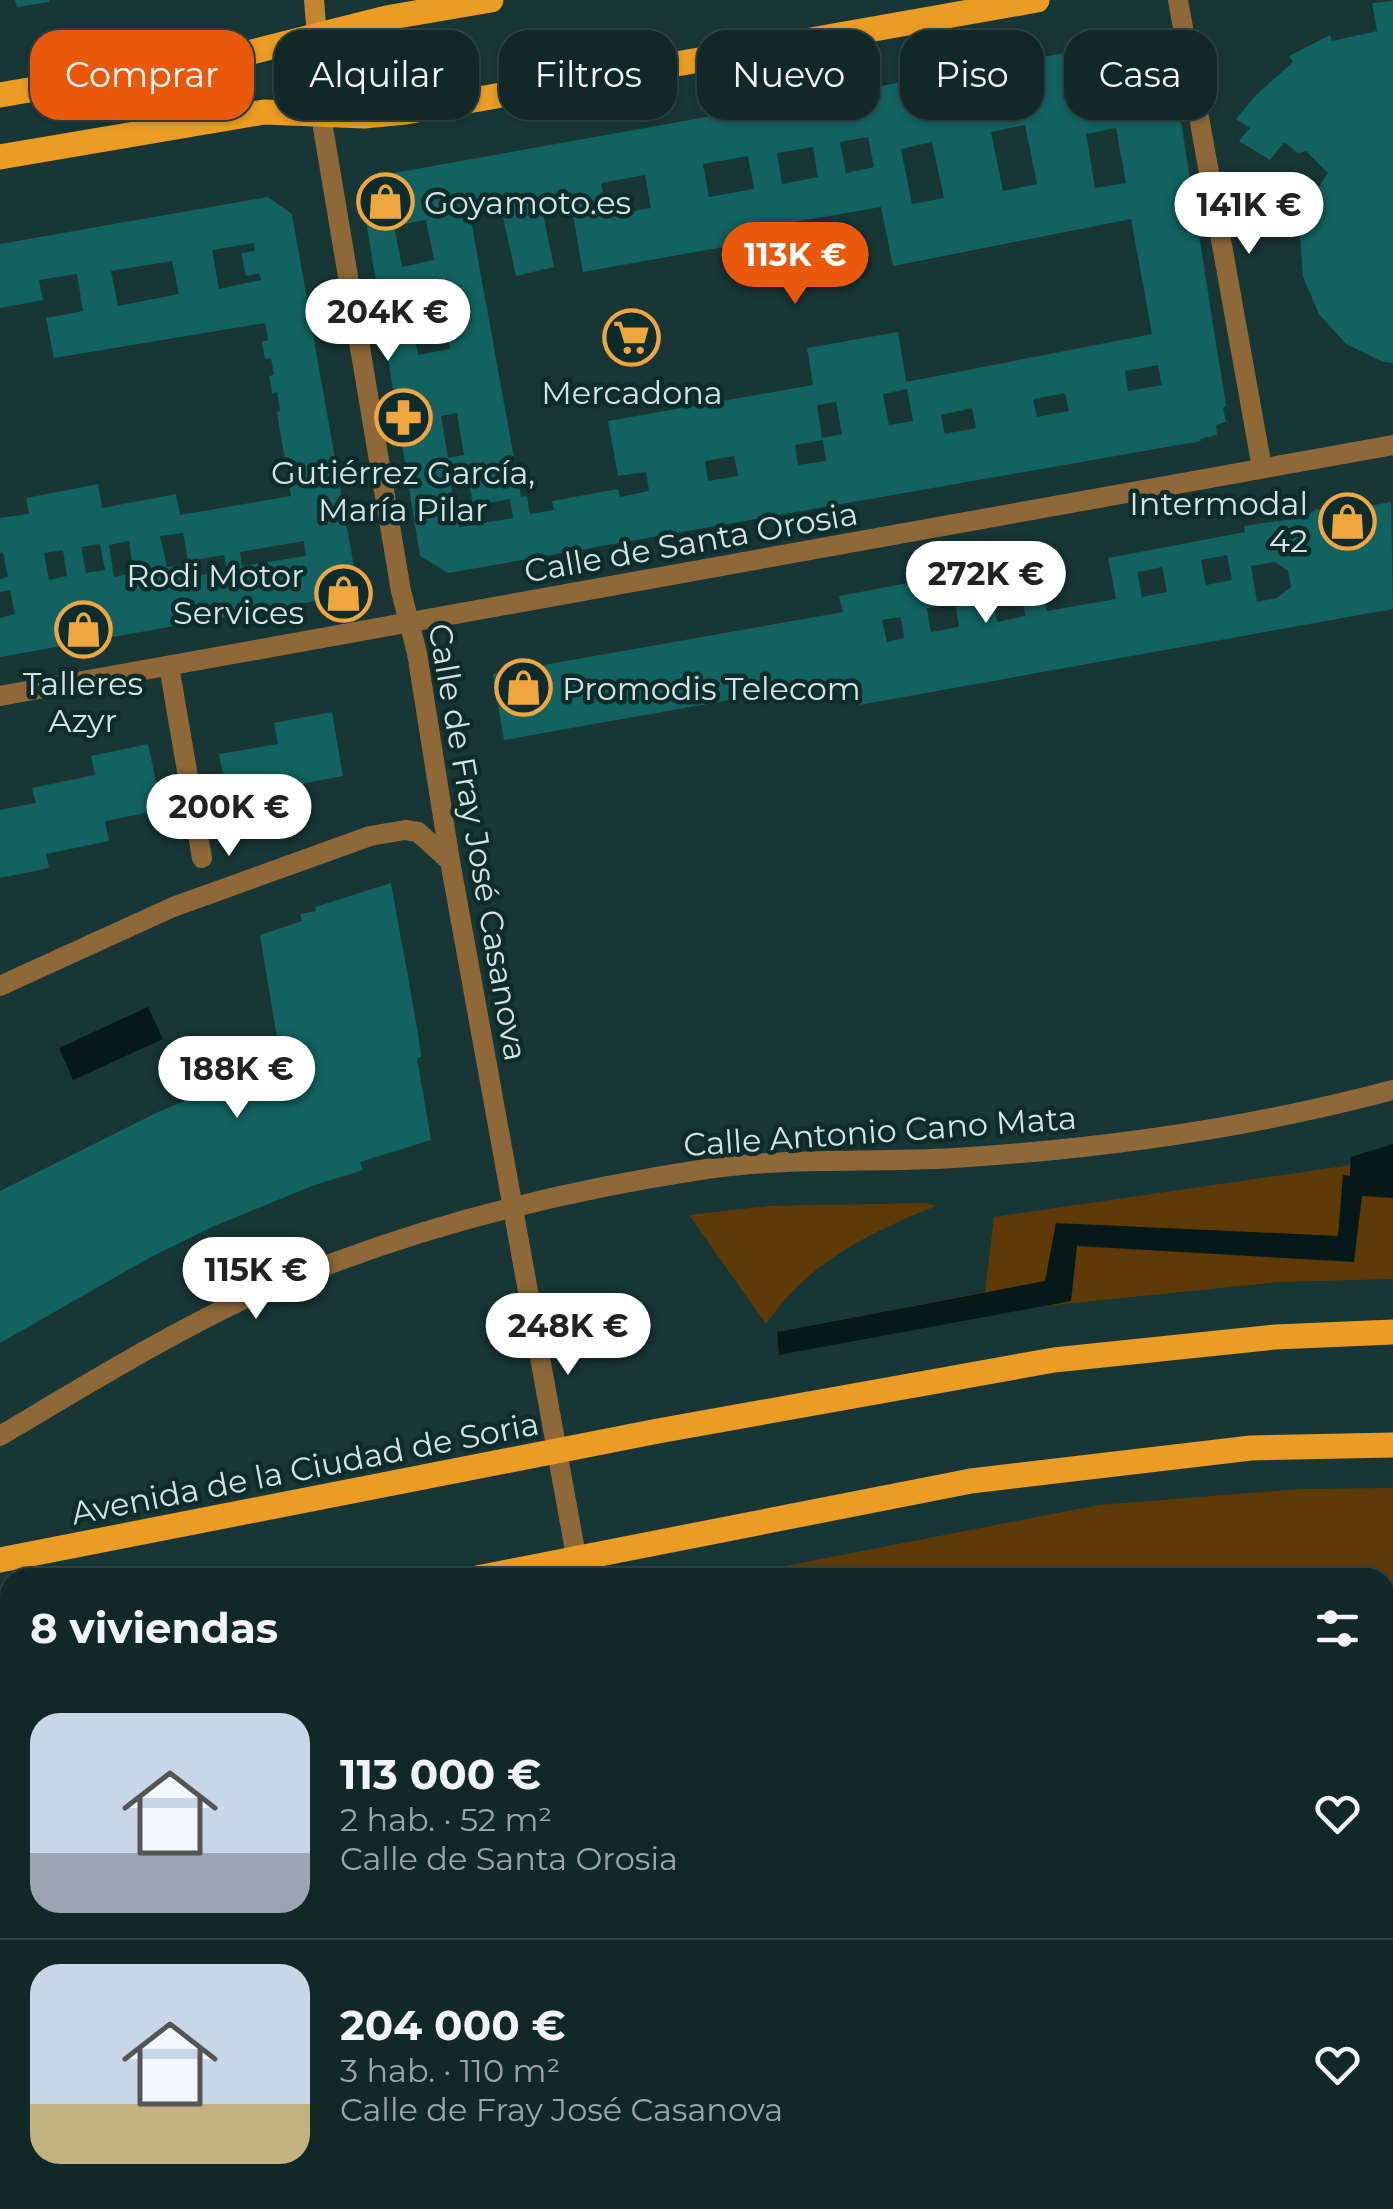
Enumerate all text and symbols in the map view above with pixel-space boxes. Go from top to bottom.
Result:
chip: Comprar [30,30,254,120]
chip: Alquilar [274,30,479,120]
chip: Filtros [499,30,677,120]
chip: Nuevo [697,30,880,120]
chip: Piso [900,30,1044,120]
chip: Casa [1064,30,1217,120]
shop icon: Goyamoto.es [355,172,415,232]
pin: 141K € [1168,172,1330,257]
place label: Goyamoto.es [424,183,631,222]
text: 141K € [1196,185,1302,224]
pin: 113K € [714,222,876,307]
text: 113K € [744,235,846,274]
pin: 204K € [307,279,469,364]
text: 204K € [327,292,449,331]
supermarket icon: Mercadona [602,308,662,368]
place label: Mercadona [541,373,723,412]
pharmacy icon: Gutiérrez García, María Pilar [373,388,433,448]
place label: Gutiérrez García, María Pilar [271,453,535,529]
place label: Intermodal 42 [1129,484,1308,560]
shop icon: Intermodal 42 [1317,491,1377,551]
street label: Calle de Santa Orosia [521,493,861,591]
pin: 272K € [905,541,1067,626]
text: 272K € [928,554,1044,593]
place label: Rodi Motor Services [126,556,304,632]
shop icon: Rodi Motor Services [313,563,373,623]
shop icon: Talleres Azyr [53,599,113,659]
street label: Calle de Fray José Casanova [420,620,536,1064]
shop icon: Promodis Telecom [493,658,553,718]
place label: Talleres Azyr [23,664,143,740]
place label: Promodis Telecom [562,669,861,708]
pin: 200K € [148,774,310,859]
text: 200K € [168,787,290,826]
pin: 188K € [156,1036,318,1121]
text: 188K € [180,1049,294,1088]
street label: Calle Antonio Cano Mata [682,1098,1078,1164]
pin: 115K € [175,1237,337,1322]
text: 115K € [205,1250,307,1289]
pin: 248K € [487,1293,649,1378]
text: 248K € [508,1306,628,1345]
street label: Avenida de la Ciudad de Soria [68,1403,542,1533]
icon: filters [1310,1601,1365,1656]
text: 8 viviendas [30,1602,278,1654]
text: 113 000 € [340,1748,541,1800]
icon: home [110,1753,230,1873]
icon: heart [1310,1786,1365,1841]
text: 2 hab. · 52 m² [340,1800,552,1839]
text: Calle de Santa Orosia [340,1839,678,1878]
text: 204 000 € [340,1999,566,2051]
icon: home [110,2004,230,2124]
icon: heart [1310,2037,1365,2092]
text: 3 hab. · 110 m² [340,2051,560,2090]
text: Calle de Fray José Casanova [340,2090,783,2129]

